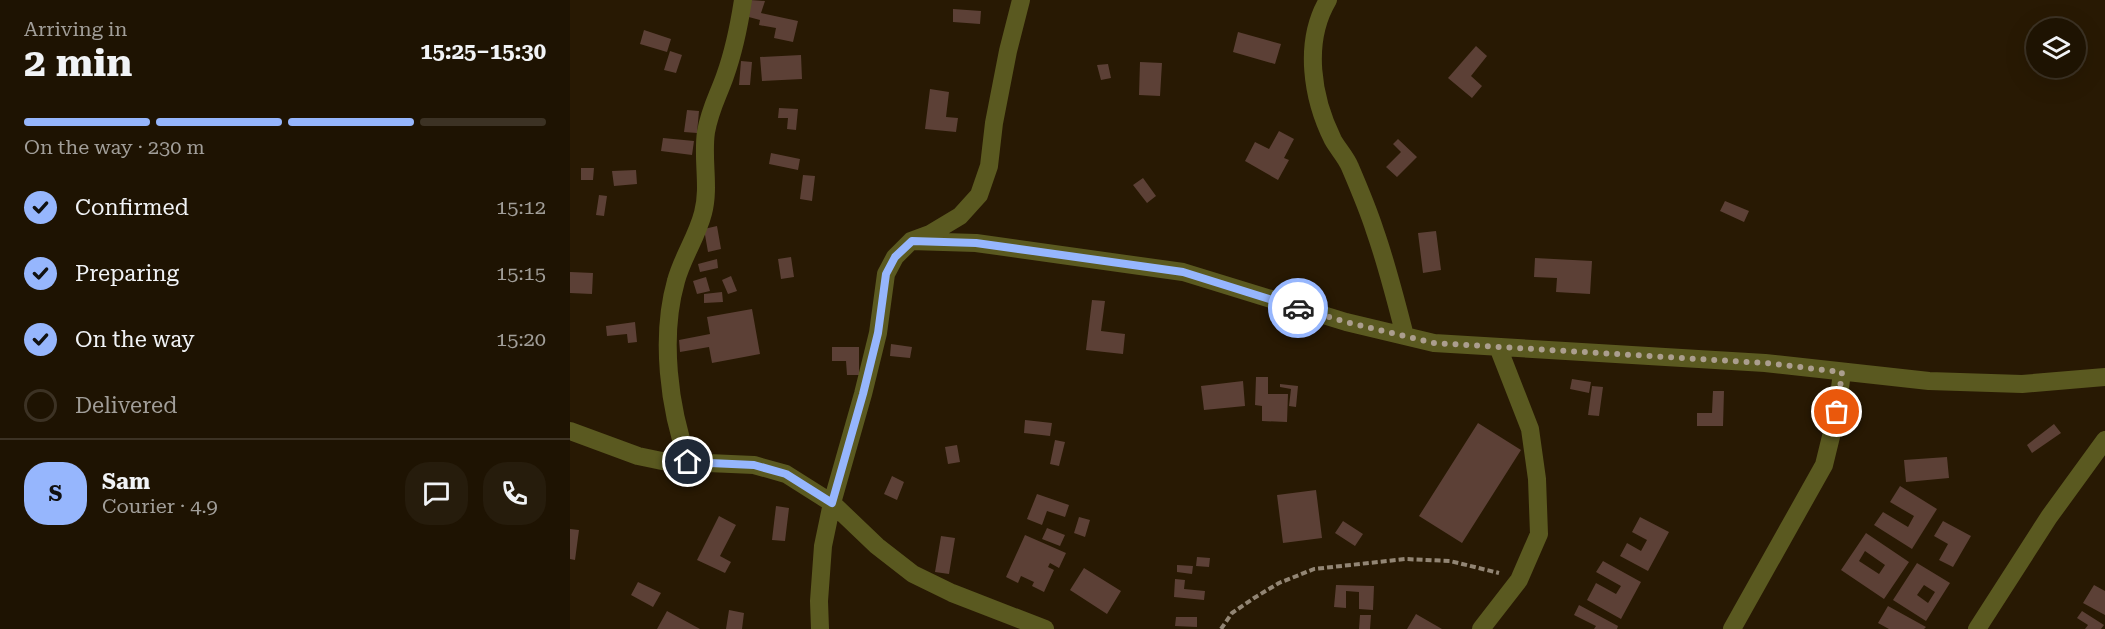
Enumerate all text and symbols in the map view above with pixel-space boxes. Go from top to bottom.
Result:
text: Arriving in [24,17,127,41]
map controls [2026,18,2086,78]
button: layers [2026,18,2086,78]
text: 15:25–15:30 [420,39,546,64]
text: 2 min [24,40,132,86]
text: On the way · 230 m [24,135,205,159]
icon: check [24,191,57,224]
text: Confirmed [75,195,189,220]
text: 15:12 [496,195,546,219]
icon: check [24,257,57,290]
text: Preparing [75,261,179,286]
text: 15:15 [496,261,546,285]
courier [1268,278,1328,338]
icon: car [1282,292,1315,325]
icon: check [24,323,57,356]
text: On the way [75,327,195,352]
text: 15:20 [496,327,546,351]
pin [1811,386,1862,437]
text: Delivered [75,393,177,418]
icon: bag [1820,395,1853,428]
pin [662,436,713,487]
icon: home [671,445,704,478]
button: chat [405,462,468,525]
button: phone [483,462,546,525]
text: Sam [102,469,150,494]
text: S [49,481,62,506]
text: Courier · 4.9 [102,494,218,518]

